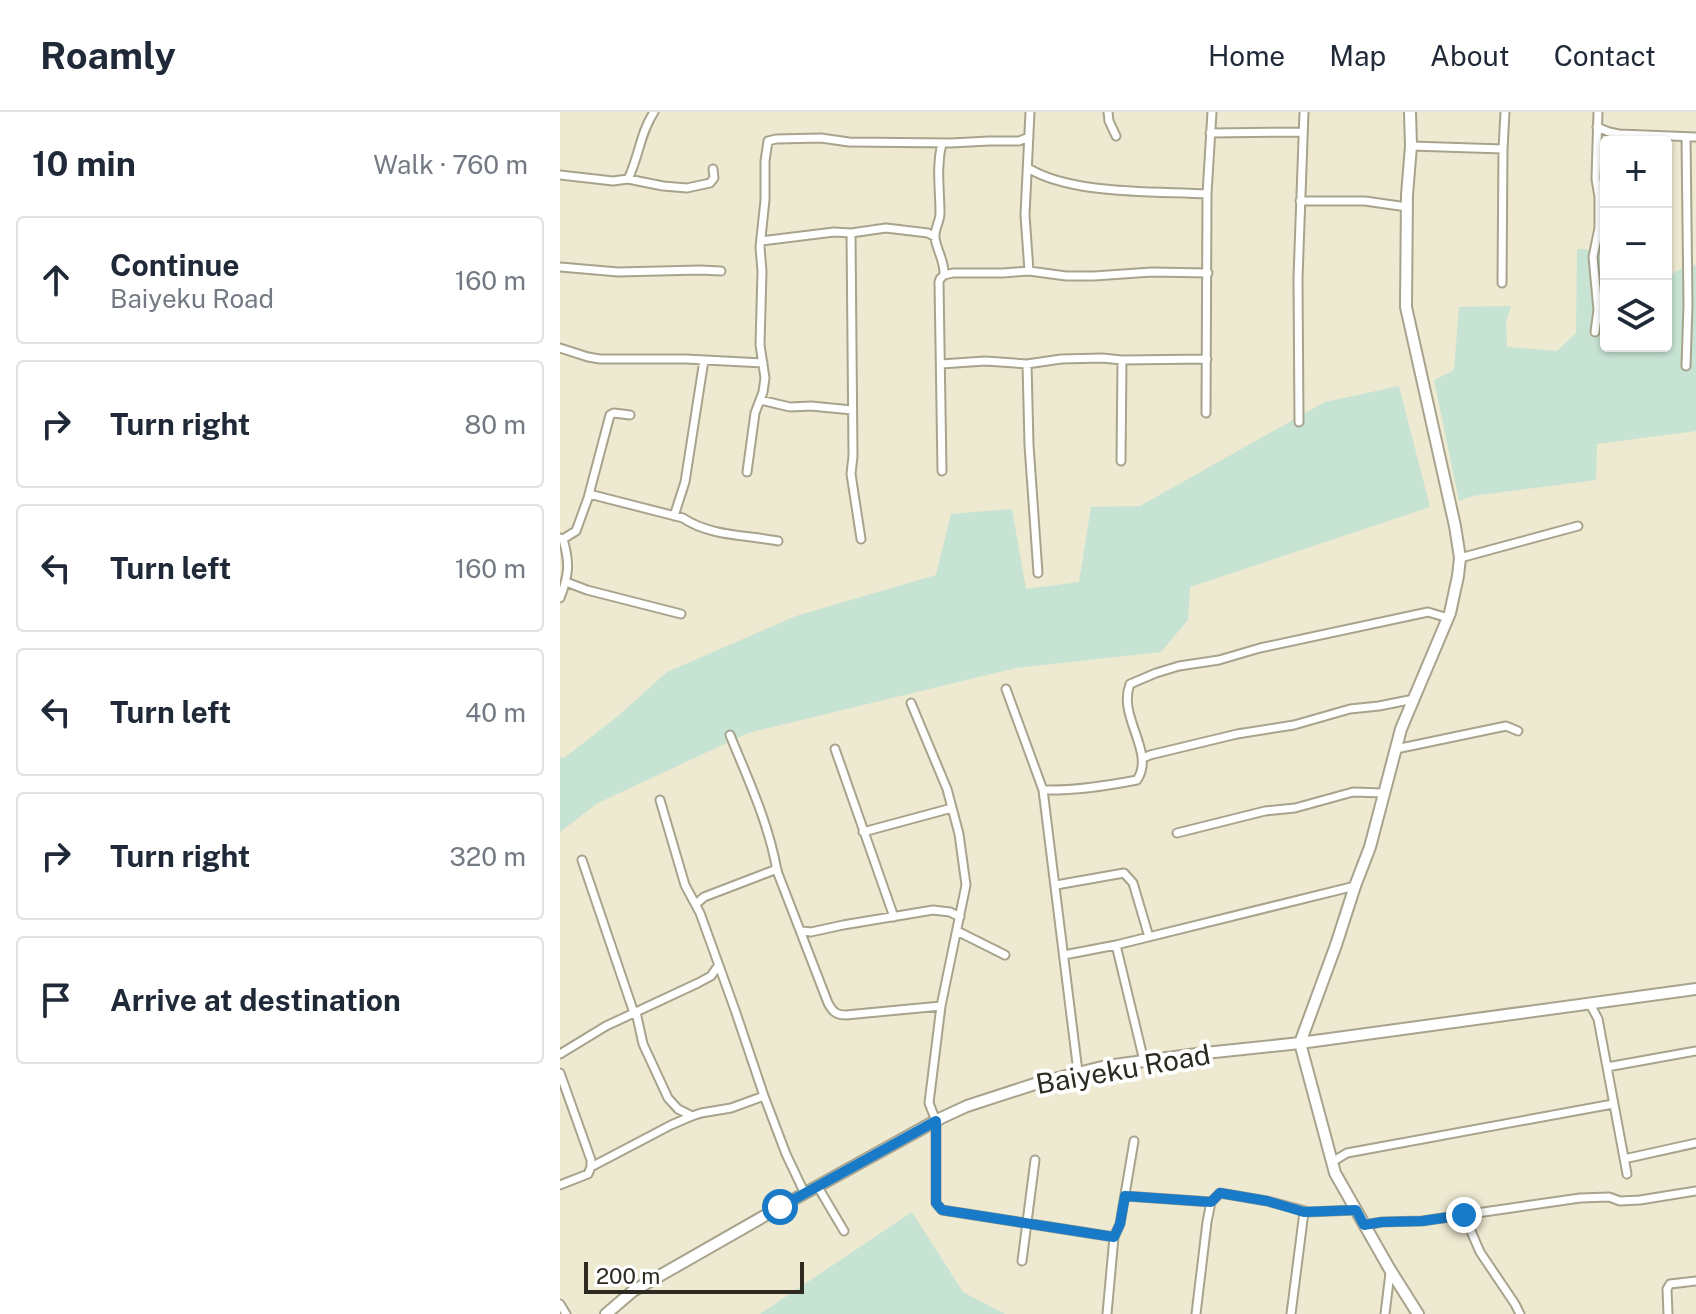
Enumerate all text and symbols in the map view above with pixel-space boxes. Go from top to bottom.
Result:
text: Roamly [40,33,176,78]
text: Home [1208,39,1285,72]
text: Map [1329,39,1386,72]
text: About [1430,39,1510,72]
text: Contact [1554,39,1656,72]
map controls [1600,136,1672,352]
button: + [1600,136,1672,208]
text: 10 min [32,144,136,184]
text: Walk · 760 m [373,149,528,180]
button: − [1600,208,1672,280]
text: Continue [110,247,240,283]
icon: ahead [34,258,78,302]
text: 160 m [455,265,526,296]
button: layers [1600,280,1672,352]
text: Baiyeku Road [110,283,274,314]
icon: right [34,402,78,446]
text: Turn right [110,406,250,442]
text: 80 m [465,409,526,440]
icon: left [34,546,78,590]
text: Turn left [110,550,231,586]
text: 160 m [455,553,526,584]
icon: left [34,690,78,734]
text: Turn left [110,694,231,730]
text: 40 m [465,697,526,728]
icon: right [34,834,78,878]
text: Turn right [110,838,250,874]
text: 320 m [449,841,526,872]
icon: arrive [34,978,78,1022]
text: Arrive at destination [110,982,401,1018]
street label: Baiyeku Road [1033,1037,1213,1100]
route start [762,1189,798,1225]
route end [1446,1197,1482,1233]
scale bar [584,1258,804,1294]
text: 200 m [596,1263,660,1289]

